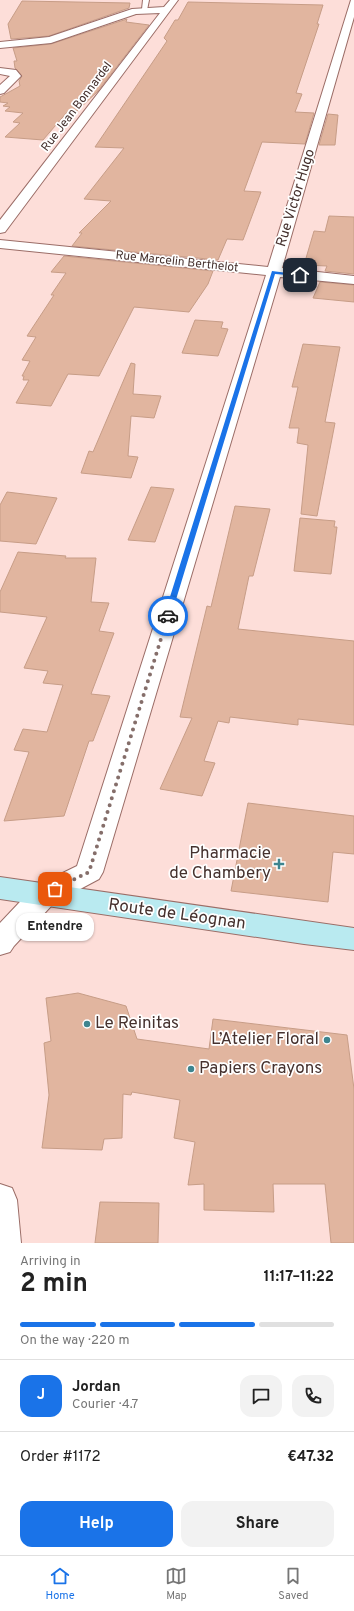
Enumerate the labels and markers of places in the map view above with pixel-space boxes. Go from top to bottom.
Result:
pin [283,258,317,292]
place label: Pharmacie de Chambery [169,843,271,885]
marker: Pharmacie de Chambery [274,859,284,869]
pin [38,872,72,906]
callout: Entendre [16,913,94,941]
place label: Le Reinitas [95,1013,179,1035]
marker: Le Reinitas [82,1019,92,1029]
place label: L’Atelier Floral [211,1029,319,1051]
marker: L’Atelier Floral [322,1035,332,1045]
place label: Papiers Crayons [199,1058,322,1080]
marker: Papiers Crayons [186,1064,196,1074]

